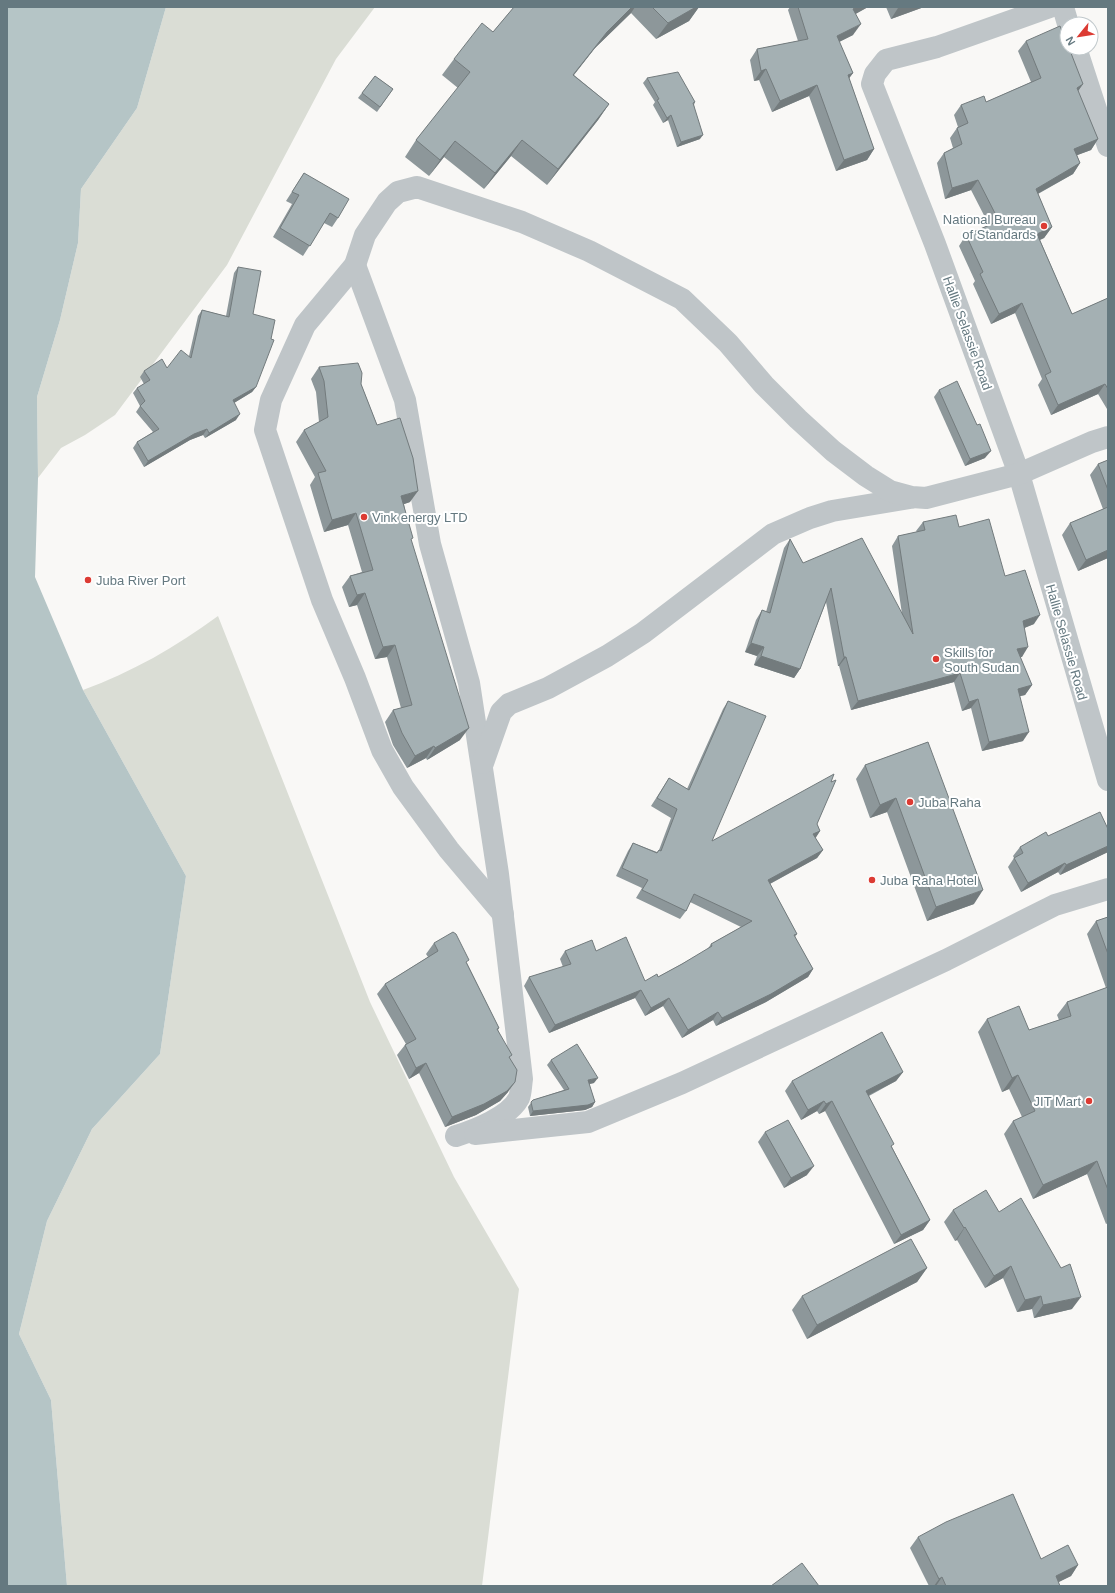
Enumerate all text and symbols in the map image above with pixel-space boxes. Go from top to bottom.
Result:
north arrow [1059,16,1099,56]
text: N [1063,35,1078,47]
place label: National Bureau of Standards [943,212,1036,242]
marker: National Bureau of Standards [1039,221,1049,231]
street label: Hallie Selassie Road [940,274,995,392]
place label: Vink energy LTD [372,510,468,525]
marker: Vink energy LTD [359,512,369,522]
place label: Juba River Port [96,573,186,588]
marker: Juba River Port [83,575,93,585]
street label: Hallie Selassie Road [1043,582,1090,702]
place label: Skills for South Sudan [944,645,1019,675]
marker: Skills for South Sudan [931,654,941,664]
place label: Juba Raha [918,795,982,810]
marker: Juba Raha [905,797,915,807]
place label: Juba Raha Hotel [880,873,977,888]
marker: Juba Raha Hotel [867,875,877,885]
place label: JIT Mart [1034,1094,1081,1109]
marker: JIT Mart [1084,1096,1094,1106]

